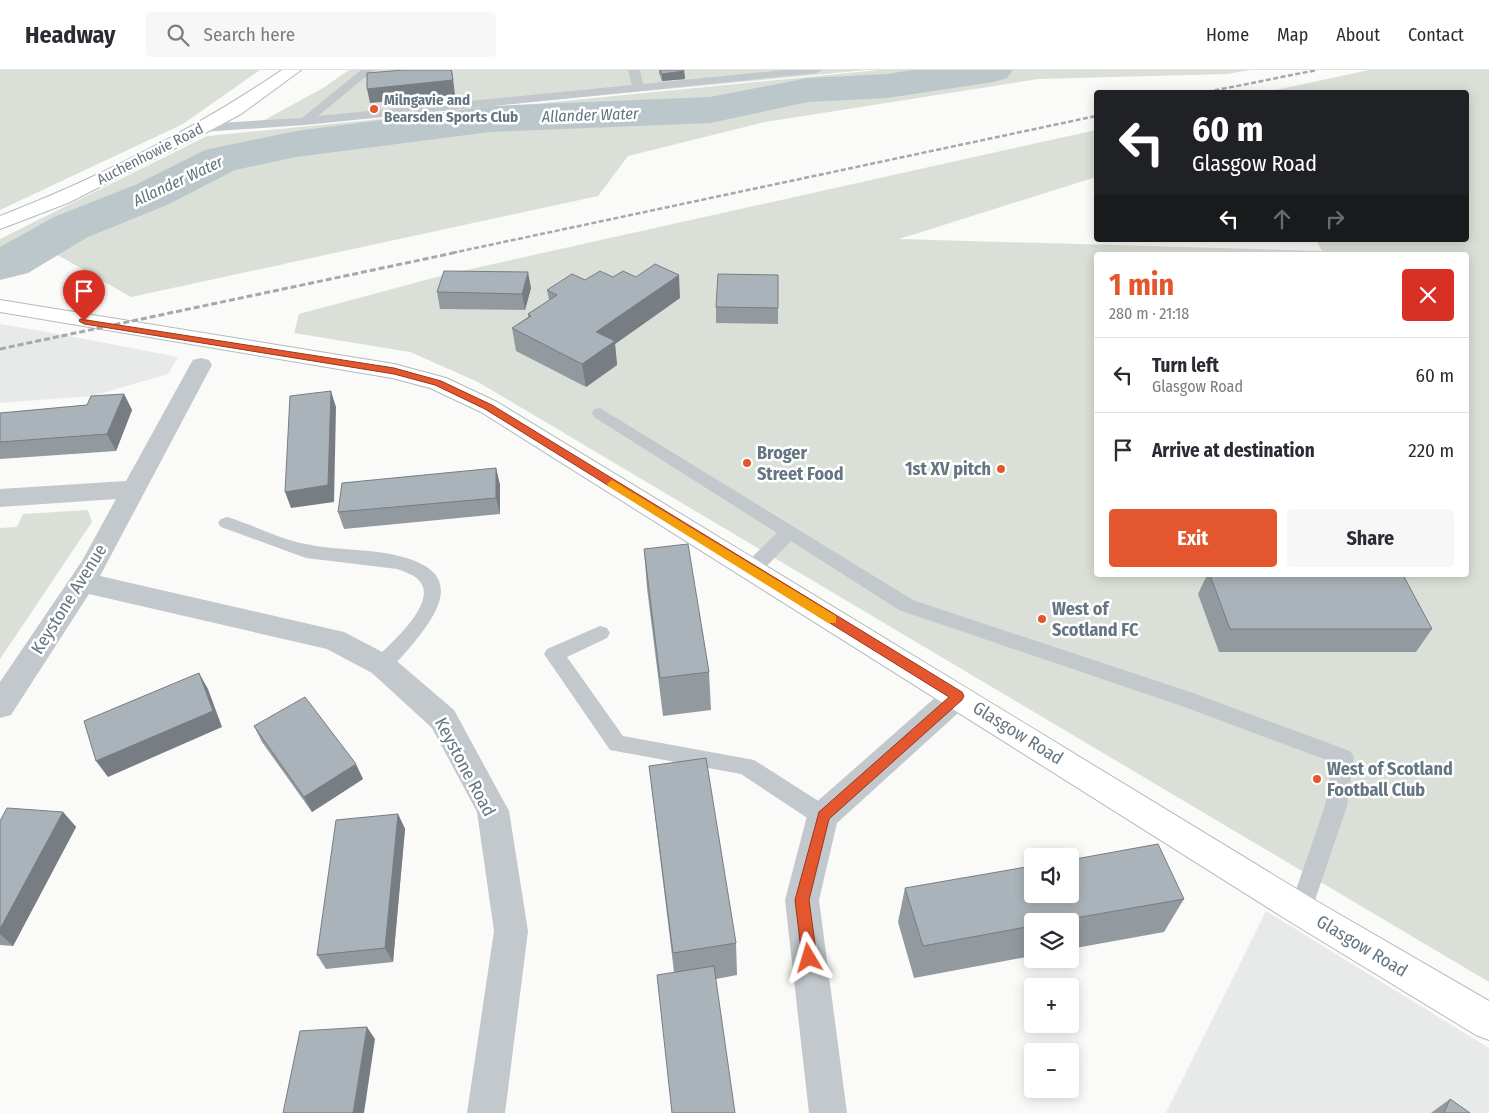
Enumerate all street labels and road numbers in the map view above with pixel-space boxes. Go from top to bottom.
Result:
street label: Auchenhowie Road [94,119,206,189]
street label: Keystone Avenue [26,540,112,658]
street label: Glasgow Road [969,697,1067,769]
street label: Keystone Road [430,714,500,820]
street label: Glasgow Road [1312,910,1412,982]

